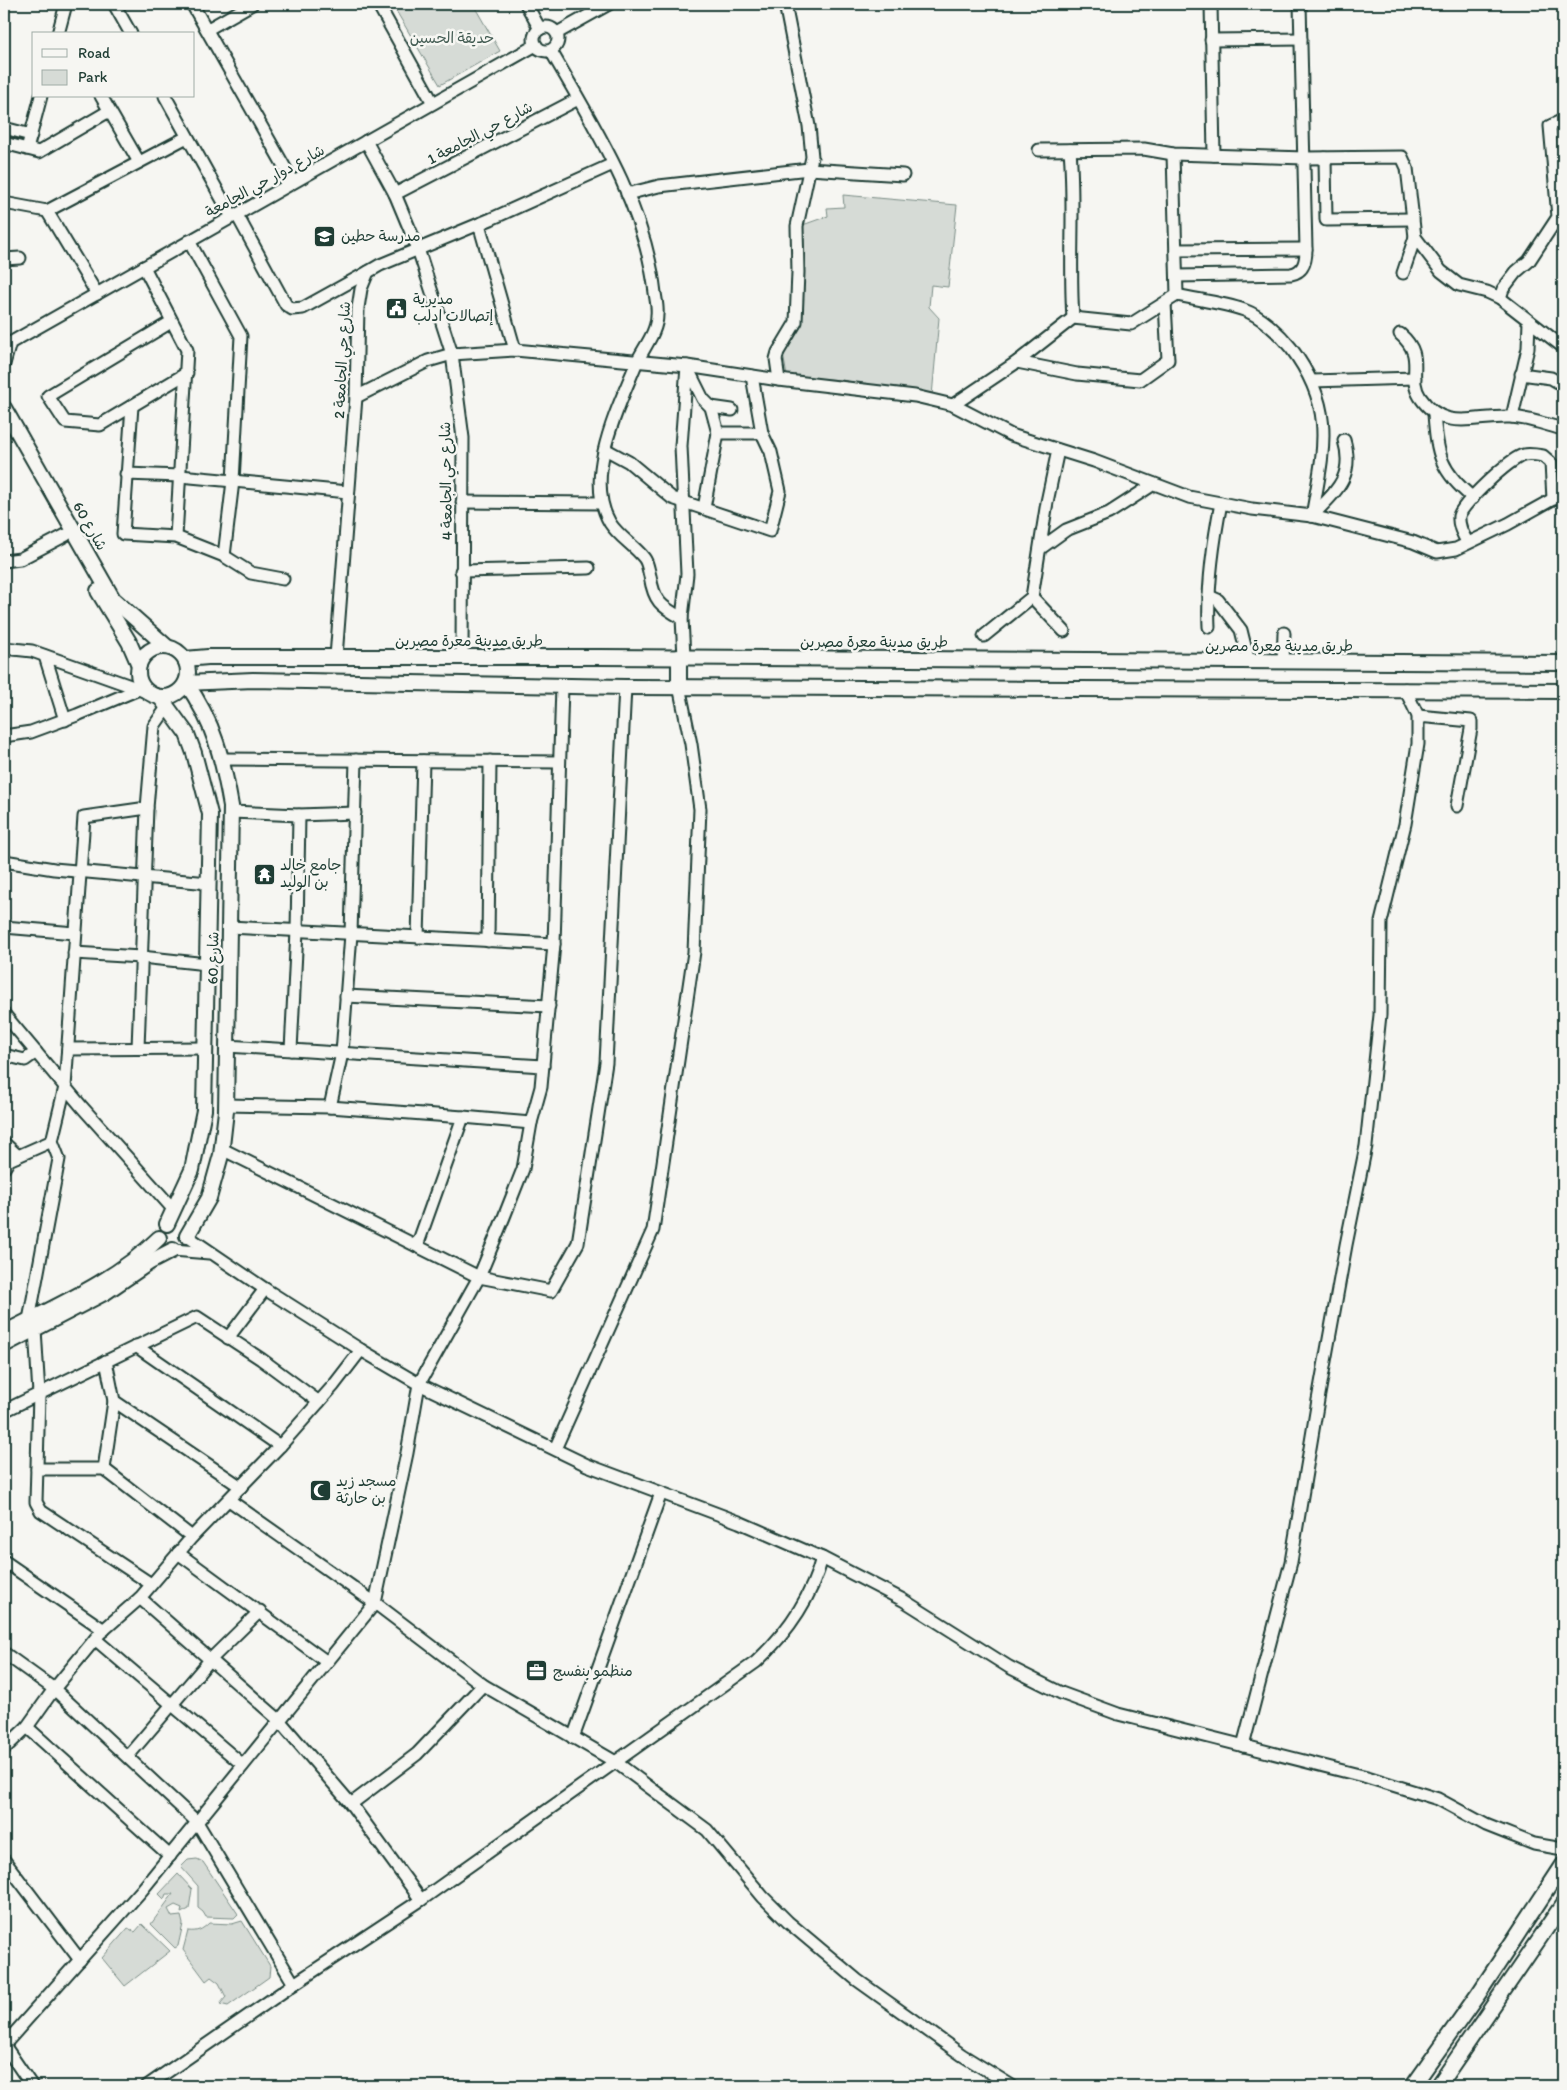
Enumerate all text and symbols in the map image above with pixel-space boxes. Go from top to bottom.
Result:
park label: حديقة الحسين [410,29,494,47]
legend [32,32,195,98]
text: Road [78,44,111,62]
text: Park [78,68,108,86]
street label: شارع حي الجامعة 1 [424,98,538,172]
street label: شارع دوار حي الجامعة [202,141,330,225]
school or university icon: مدرسة حطين [313,224,337,248]
place label: مدرسة حطين [341,227,421,245]
place label: مديرية إتصالات ادلب [413,290,494,326]
public building icon: مديرية إتصالات ادلب [385,296,409,320]
street label: شارع حي الجامعة 2 [330,301,358,419]
street label: شارع حي الجامعة 4 [436,421,460,541]
street label: شارع 60 [68,499,111,554]
street label: طريق مدينة معرة مصرين [395,632,543,650]
street label: طريق مدينة معرة مصرين [800,633,948,651]
street label: طريق مدينة معرة مصرين [1205,637,1353,655]
place label: جامع خالد بن الوليد [280,856,341,892]
temple icon: جامع خالد بن الوليد [252,862,276,886]
street label: شارع 60 [204,931,223,985]
place label: مسجد زيد بن حارثة [336,1472,397,1507]
mosque icon: مسجد زيد بن حارثة [308,1478,332,1502]
office icon: منظمو بنفسج [525,1659,549,1683]
place label: منظمو بنفسج [553,1662,633,1681]

